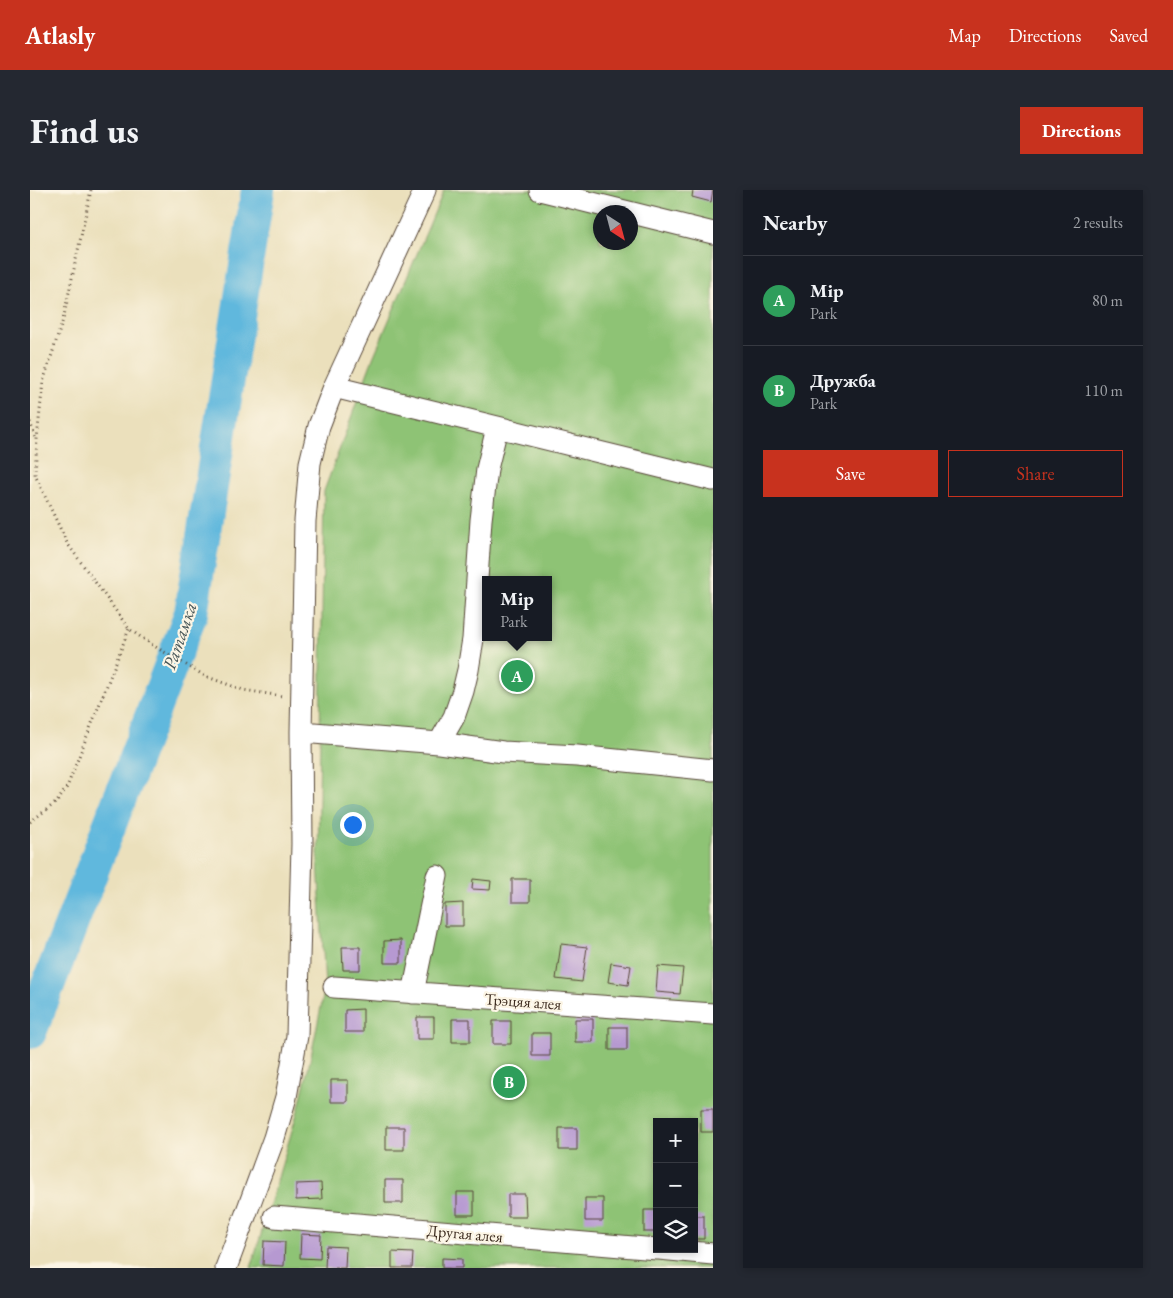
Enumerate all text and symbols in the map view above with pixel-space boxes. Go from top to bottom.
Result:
text: Atlasly [25,20,95,51]
text: Map [949,24,981,47]
text: Directions [1009,24,1081,47]
text: Saved [1109,24,1148,47]
button: Directions [1020,107,1143,154]
text: Find us [30,108,139,153]
north arrow [593,205,638,250]
text: Nearby [763,209,827,236]
text: 2 results [1073,212,1123,233]
text: Мір [810,278,844,303]
text: A [773,290,785,311]
text: 80 m [1092,290,1123,311]
text: Park [810,303,837,324]
text: Дружба [810,368,876,393]
text: B [774,380,784,401]
text: 110 m [1084,380,1123,401]
text: Park [810,393,837,414]
button: Save [763,450,938,497]
button: Share [948,450,1123,497]
popup [482,576,552,641]
text: Мір [500,586,534,611]
water label: Ратамка [157,599,202,672]
text: Park [500,611,528,632]
pin: A [501,657,533,695]
your location [340,812,366,838]
street label: Трэцяя алея [484,988,562,1015]
pin: B [493,1063,525,1101]
map controls [653,1118,698,1253]
button: + [653,1118,698,1163]
button: − [653,1163,698,1208]
button: layers [653,1208,698,1253]
street label: Другая алея [426,1220,504,1247]

